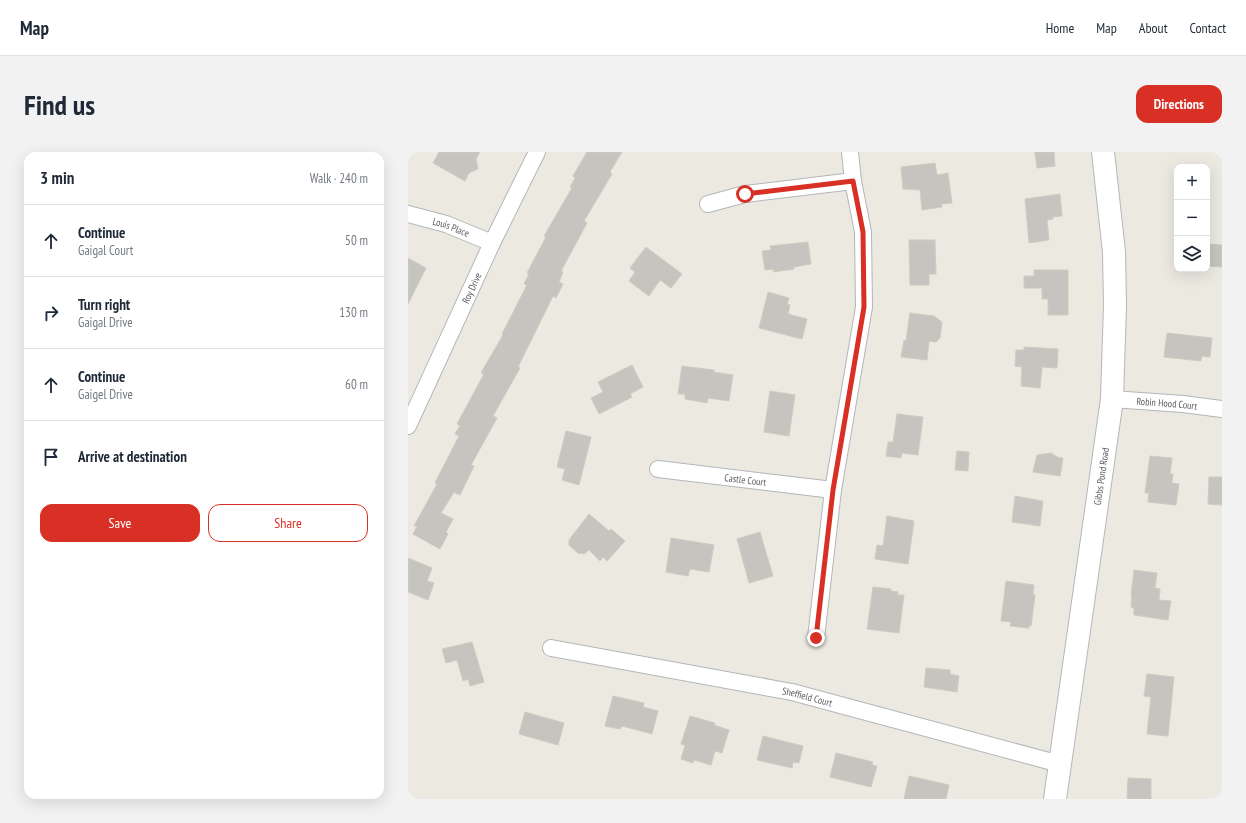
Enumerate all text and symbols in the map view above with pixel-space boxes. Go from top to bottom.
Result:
text: Map [20,16,49,40]
text: Home [1046,19,1074,37]
text: Map [1096,19,1117,37]
text: About [1139,19,1168,37]
text: Contact [1190,19,1226,37]
button: Directions [1136,85,1222,123]
text: Find us [24,86,95,123]
map controls [1174,164,1210,272]
button: + [1174,164,1210,200]
text: 3 min [40,167,74,189]
text: Walk · 240 m [310,170,368,187]
route start [736,185,754,203]
button: − [1174,200,1210,236]
street label: Louis Place [431,214,472,240]
text: Continue [78,223,125,242]
icon: ahead [40,230,62,252]
text: 50 m [345,232,368,249]
button: layers [1174,236,1210,272]
text: Gaigal Court [78,242,133,259]
street label: Roy Drive [459,270,484,305]
text: Turn right [78,295,130,314]
icon: right [40,302,62,324]
text: 130 m [339,304,368,321]
text: Gaigal Drive [78,314,133,331]
text: Continue [78,367,125,386]
icon: ahead [40,374,62,396]
text: 60 m [345,376,368,393]
text: Gaigel Drive [78,386,133,403]
street label: Robin Hood Court [1136,394,1198,412]
icon: arrive [40,446,62,468]
text: Arrive at destination [78,447,187,466]
street label: Gibbs Pond Road [1090,447,1112,506]
street label: Castle Court [724,471,767,488]
button: Save [40,504,200,542]
button: Share [208,504,368,542]
route end [807,629,825,647]
street label: Sheffield Court [781,684,834,709]

